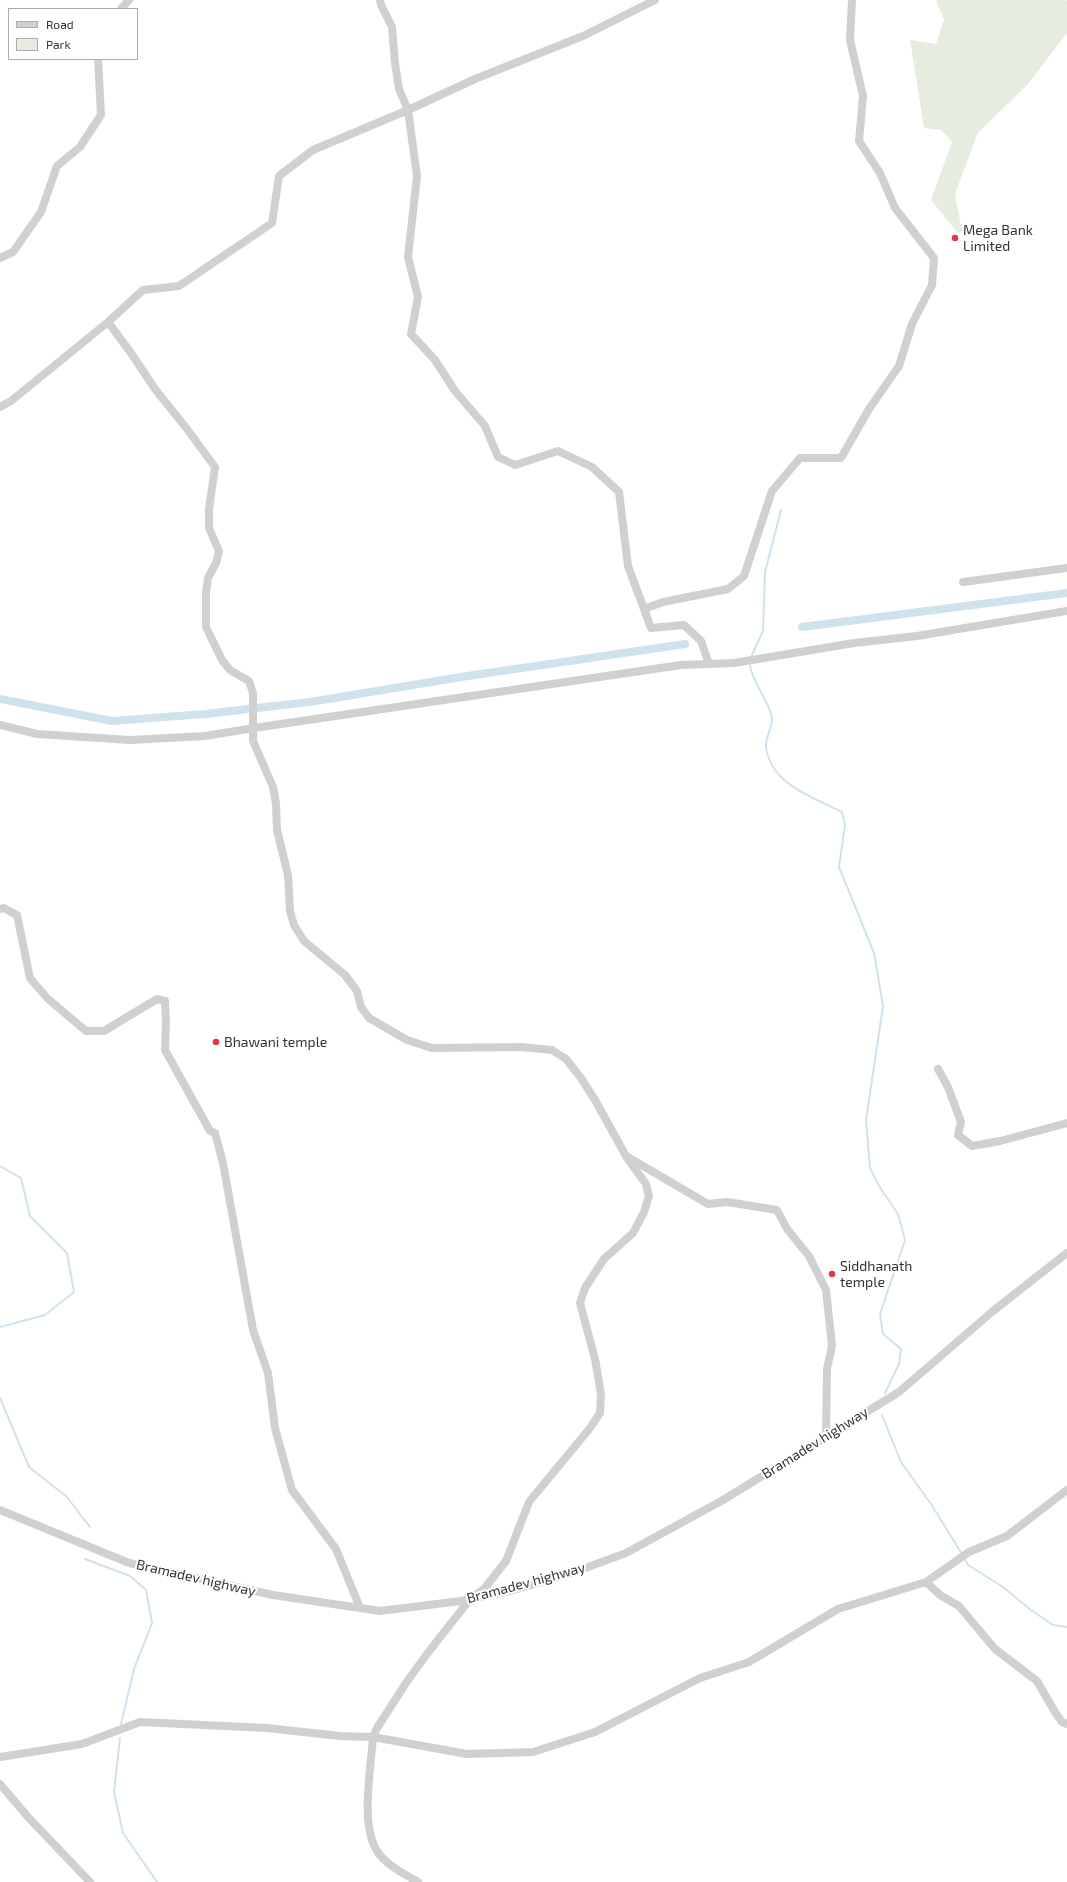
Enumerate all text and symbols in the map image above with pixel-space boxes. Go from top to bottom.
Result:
legend [8,8,138,60]
text: Road [46,17,74,31]
text: Park [46,37,71,51]
place label: Mega Bank Limited [963,222,1033,254]
marker: Mega Bank Limited [950,233,960,243]
place label: Bhawani temple [224,1034,327,1050]
marker: Bhawani temple [211,1037,221,1047]
place label: Siddhanath temple [840,1258,912,1290]
marker: Siddhanath temple [827,1269,837,1279]
street label: Bramadev highway [759,1404,871,1482]
street label: Bramadev highway [135,1556,257,1600]
street label: Bramadev highway [465,1559,587,1607]

